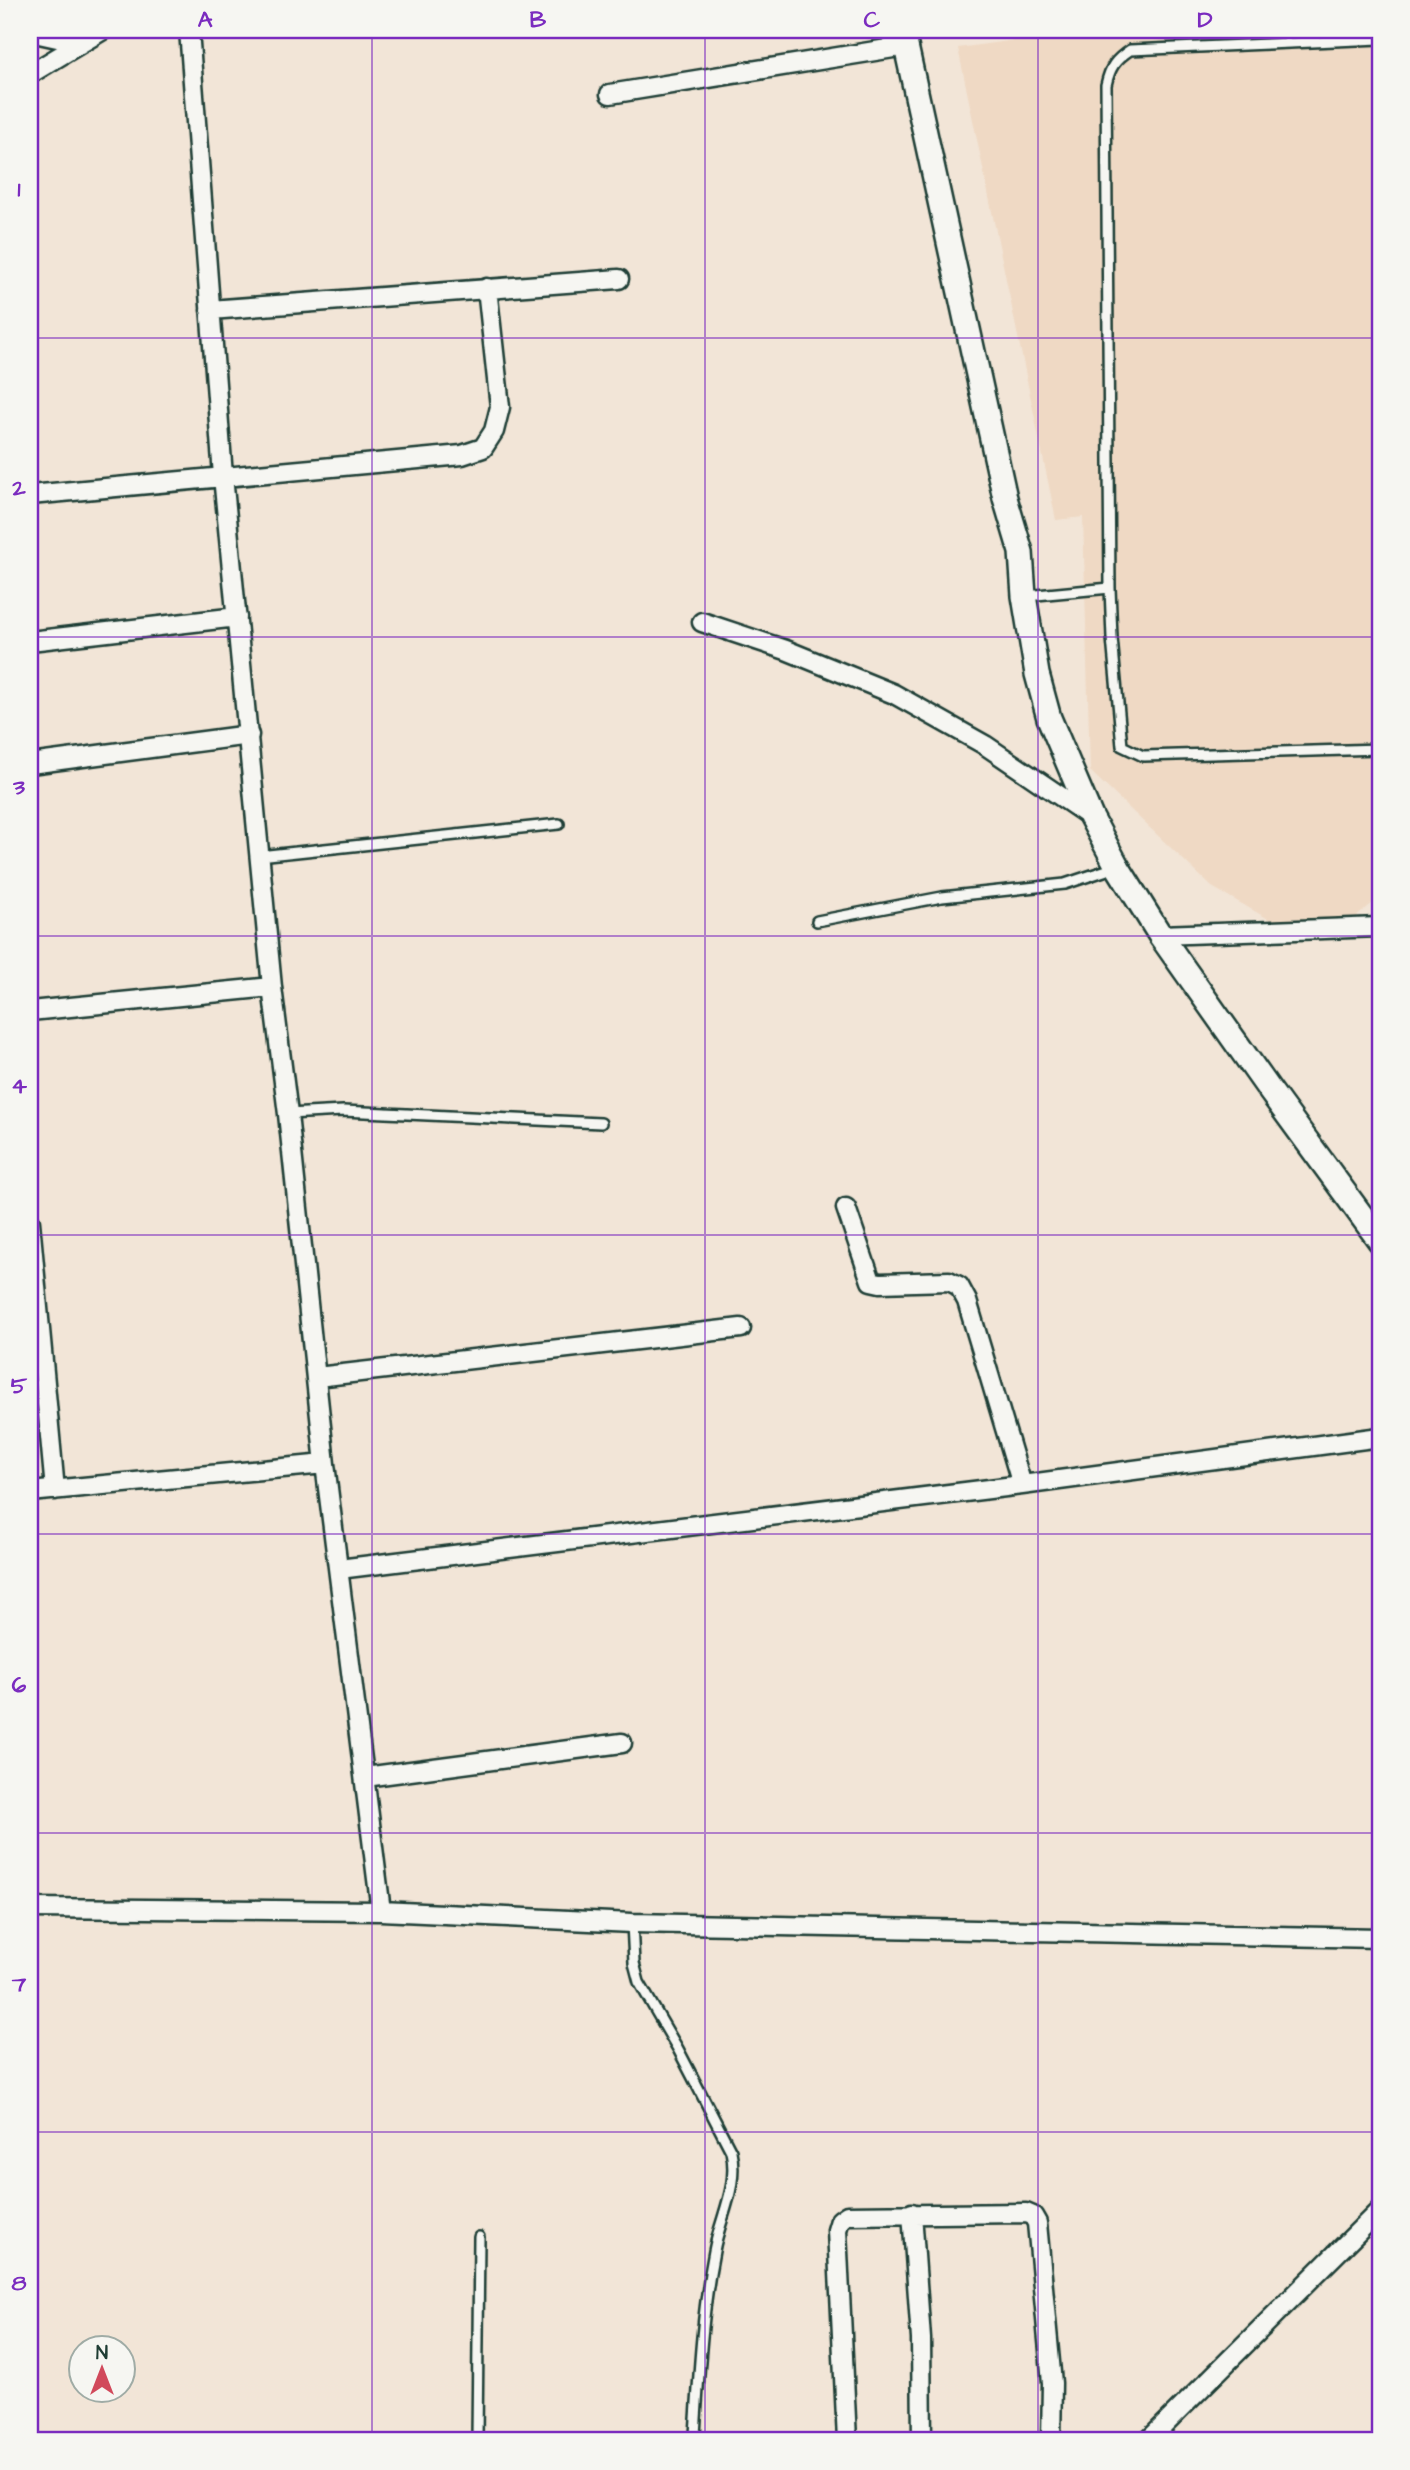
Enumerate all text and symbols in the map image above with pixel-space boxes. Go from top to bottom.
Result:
text: A [198,4,213,36]
text: B [530,4,547,36]
text: C [864,4,881,36]
text: D [1198,4,1213,36]
text: 1 [18,173,21,205]
text: 2 [11,472,26,504]
text: 3 [12,771,25,803]
text: 4 [11,1070,27,1102]
text: 5 [11,1370,28,1402]
text: 6 [12,1669,27,1701]
text: 7 [11,1968,27,2000]
text: 8 [12,2267,27,2299]
north arrow [66,2334,136,2404]
text: N [96,2340,108,2367]

